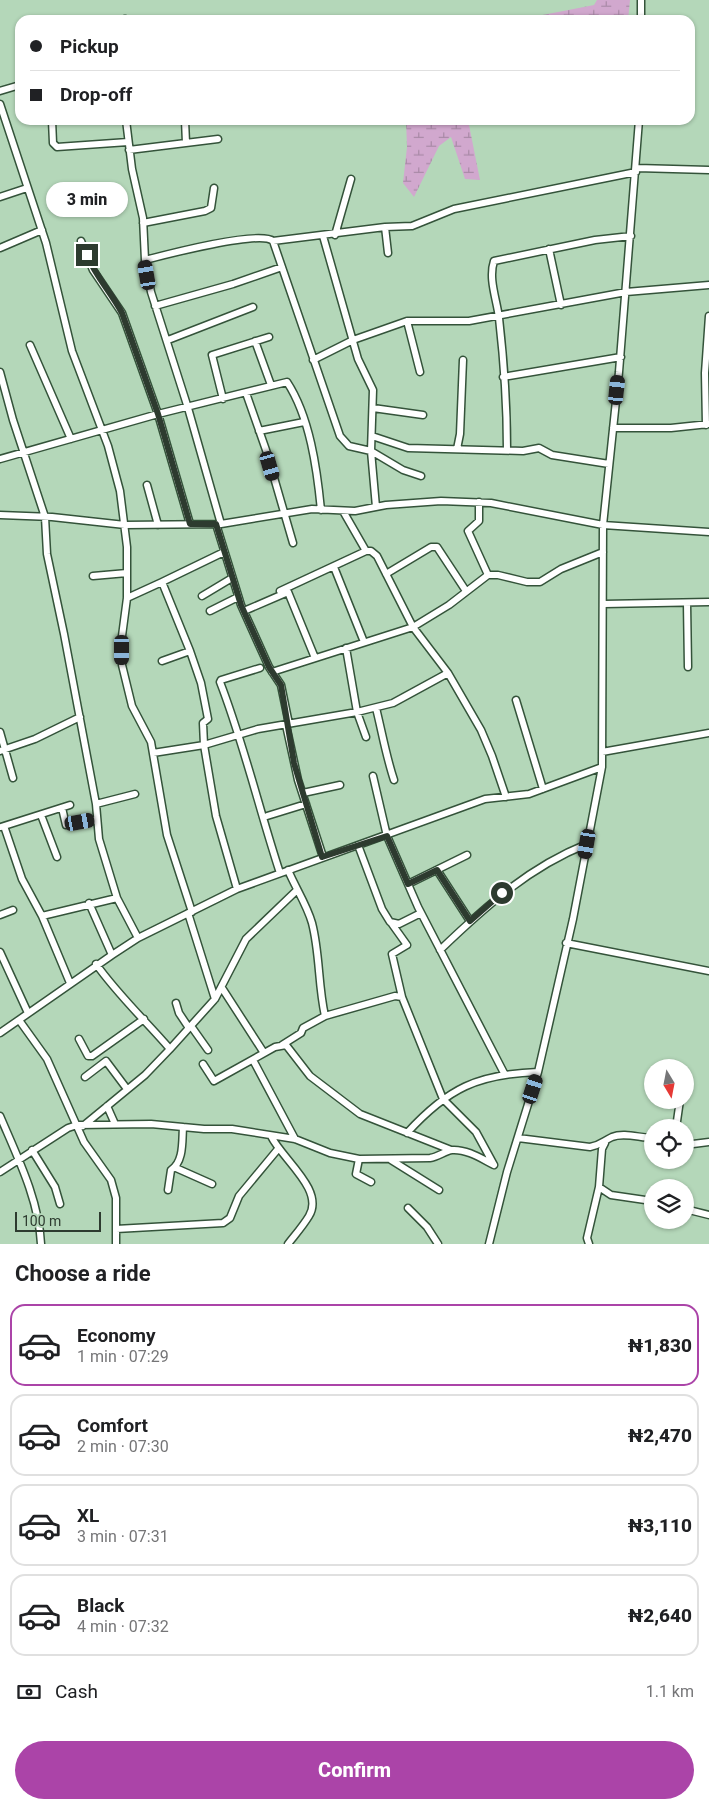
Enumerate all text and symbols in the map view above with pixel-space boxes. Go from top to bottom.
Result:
text: Pickup [60,35,119,58]
text: Drop-off [60,83,132,106]
callout: 3 min [46,182,128,218]
text: 3 min [67,190,107,209]
route end [76,244,98,266]
car [137,259,156,291]
car [607,374,626,406]
car [258,450,281,482]
car [114,635,129,665]
car [63,812,96,832]
car [577,828,596,860]
route start [491,882,513,904]
north arrow [644,1059,694,1109]
map controls [644,1059,694,1229]
car [521,1072,544,1106]
button: locate [644,1119,694,1169]
button: layers [644,1179,694,1229]
scale bar [15,1209,101,1232]
text: 100 m [22,1213,61,1229]
text: Choose a ride [15,1261,151,1286]
icon: car [17,1323,62,1368]
text: Economy [77,1324,156,1347]
text: ₦1,830 [628,1334,692,1357]
text: 1 min · 07:29 [77,1347,169,1366]
icon: car [17,1413,62,1458]
text: Comfort [77,1414,148,1437]
text: ₦2,470 [628,1424,692,1447]
text: 2 min · 07:30 [77,1437,169,1456]
icon: car [17,1503,62,1548]
text: XL [77,1504,99,1527]
text: ₦3,110 [628,1514,692,1537]
text: 3 min · 07:31 [77,1527,169,1546]
icon: car [17,1593,62,1638]
text: Black [77,1594,124,1617]
text: ₦2,640 [628,1604,692,1627]
text: 4 min · 07:32 [77,1617,169,1636]
icon: cash [15,1678,43,1706]
text: Cash [55,1680,98,1703]
text: 1.1 km [646,1682,694,1701]
button: Confirm [15,1741,694,1799]

